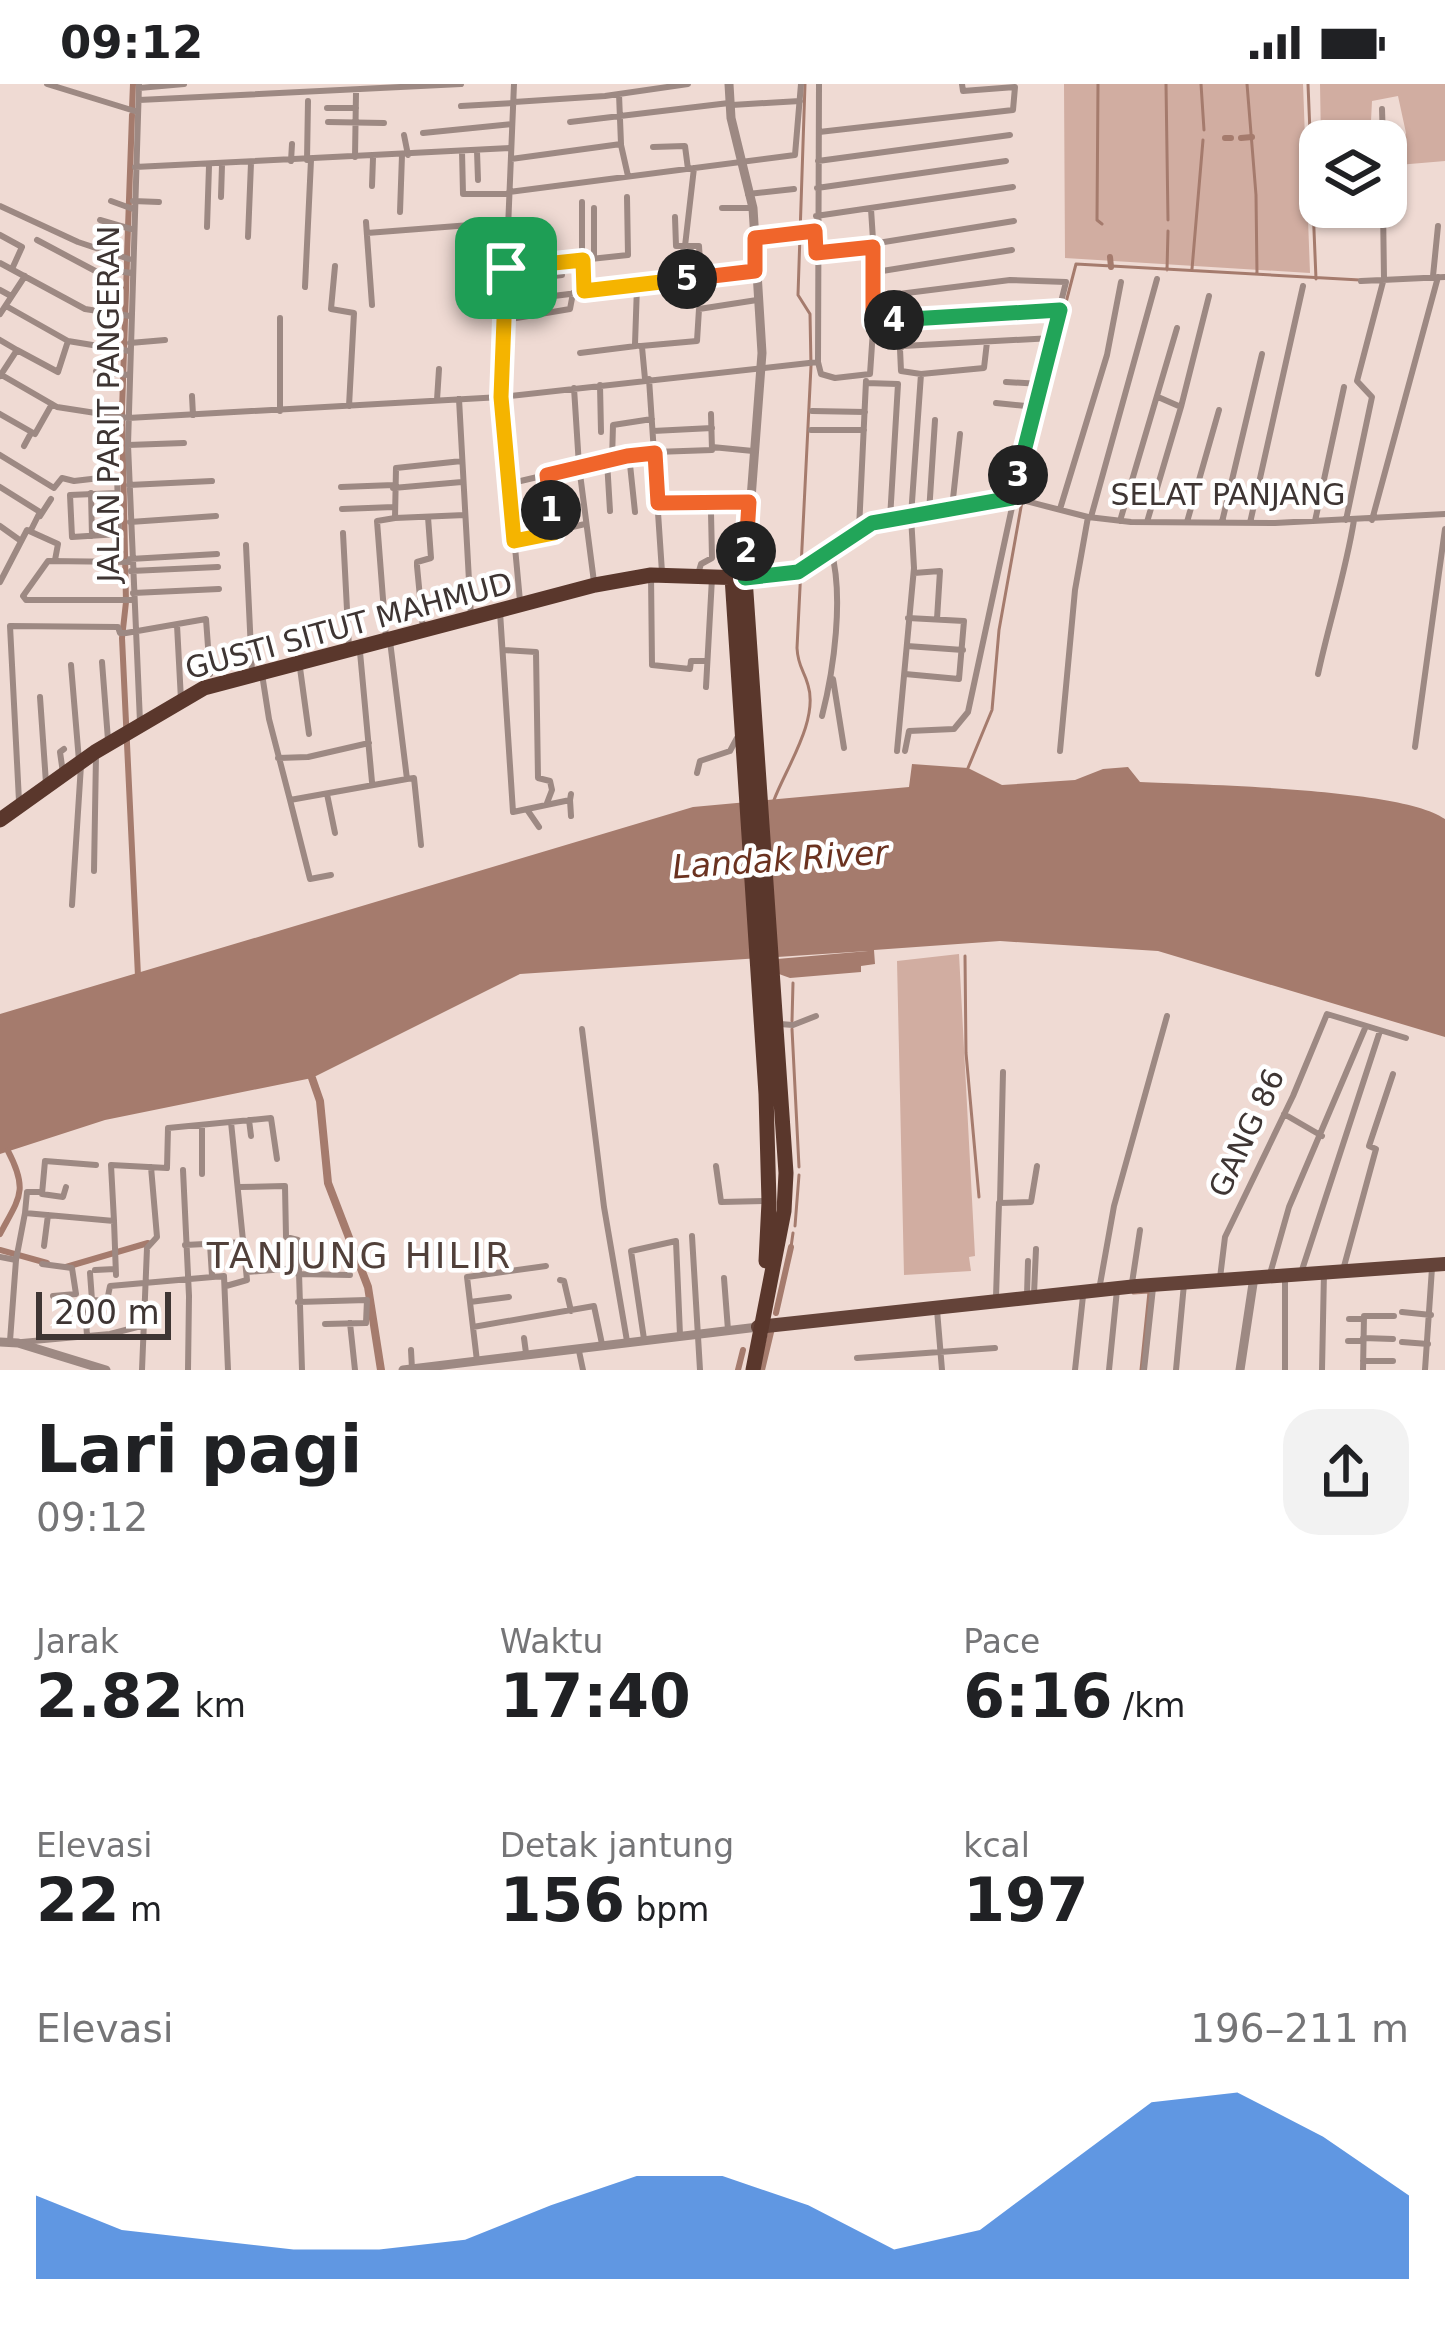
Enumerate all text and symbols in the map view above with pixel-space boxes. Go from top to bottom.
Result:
text: 09:12 [60,16,203,69]
map controls [1299,120,1407,228]
button: layers [1299,120,1407,228]
pin [455,217,557,319]
street label: JALAN PARIT PANGERAN [91,226,126,584]
icon: arrive [473,235,539,301]
pin: 5 [657,249,717,309]
text: 5 [676,259,698,298]
pin: 4 [864,290,924,350]
text: 4 [883,300,905,339]
pin: 3 [988,445,1048,505]
text: 3 [1007,455,1029,494]
street label: SELAT PANJANG [1110,477,1346,512]
pin: 1 [521,480,581,540]
text: 1 [540,490,562,529]
pin: 2 [716,521,776,581]
text: 2 [735,531,757,570]
street label: GUSTI SITUT MAHMUD [182,565,516,686]
water label: Landak River [671,832,891,886]
street label: GANG 86 [1202,1063,1291,1202]
district label: TANJUNG HILIR [206,1235,513,1276]
scale bar [36,1286,171,1339]
text: 200 m [54,1293,160,1332]
button: share [1283,1409,1409,1535]
text: Lari pagi [36,1411,362,1488]
text: 09:12 [36,1495,148,1540]
text: Jarak [36,1622,119,1661]
text: Waktu [500,1622,603,1661]
text: Pace [963,1622,1040,1661]
text: 2.82 [36,1661,184,1731]
text: 17:40 [500,1661,691,1731]
text: 6:16 [963,1661,1113,1731]
text: km [184,1686,246,1725]
text: /km [1113,1686,1185,1725]
text: Elevasi [36,1826,152,1865]
text: Detak jantung [500,1826,734,1865]
text: kcal [963,1826,1030,1865]
text: 22 [36,1865,120,1935]
text: 156 [500,1865,625,1935]
text: 197 [963,1865,1089,1935]
text: m [120,1890,162,1929]
text: bpm [625,1890,709,1929]
text: Elevasi [36,2006,174,2051]
text: 196–211 m [1190,2006,1409,2051]

